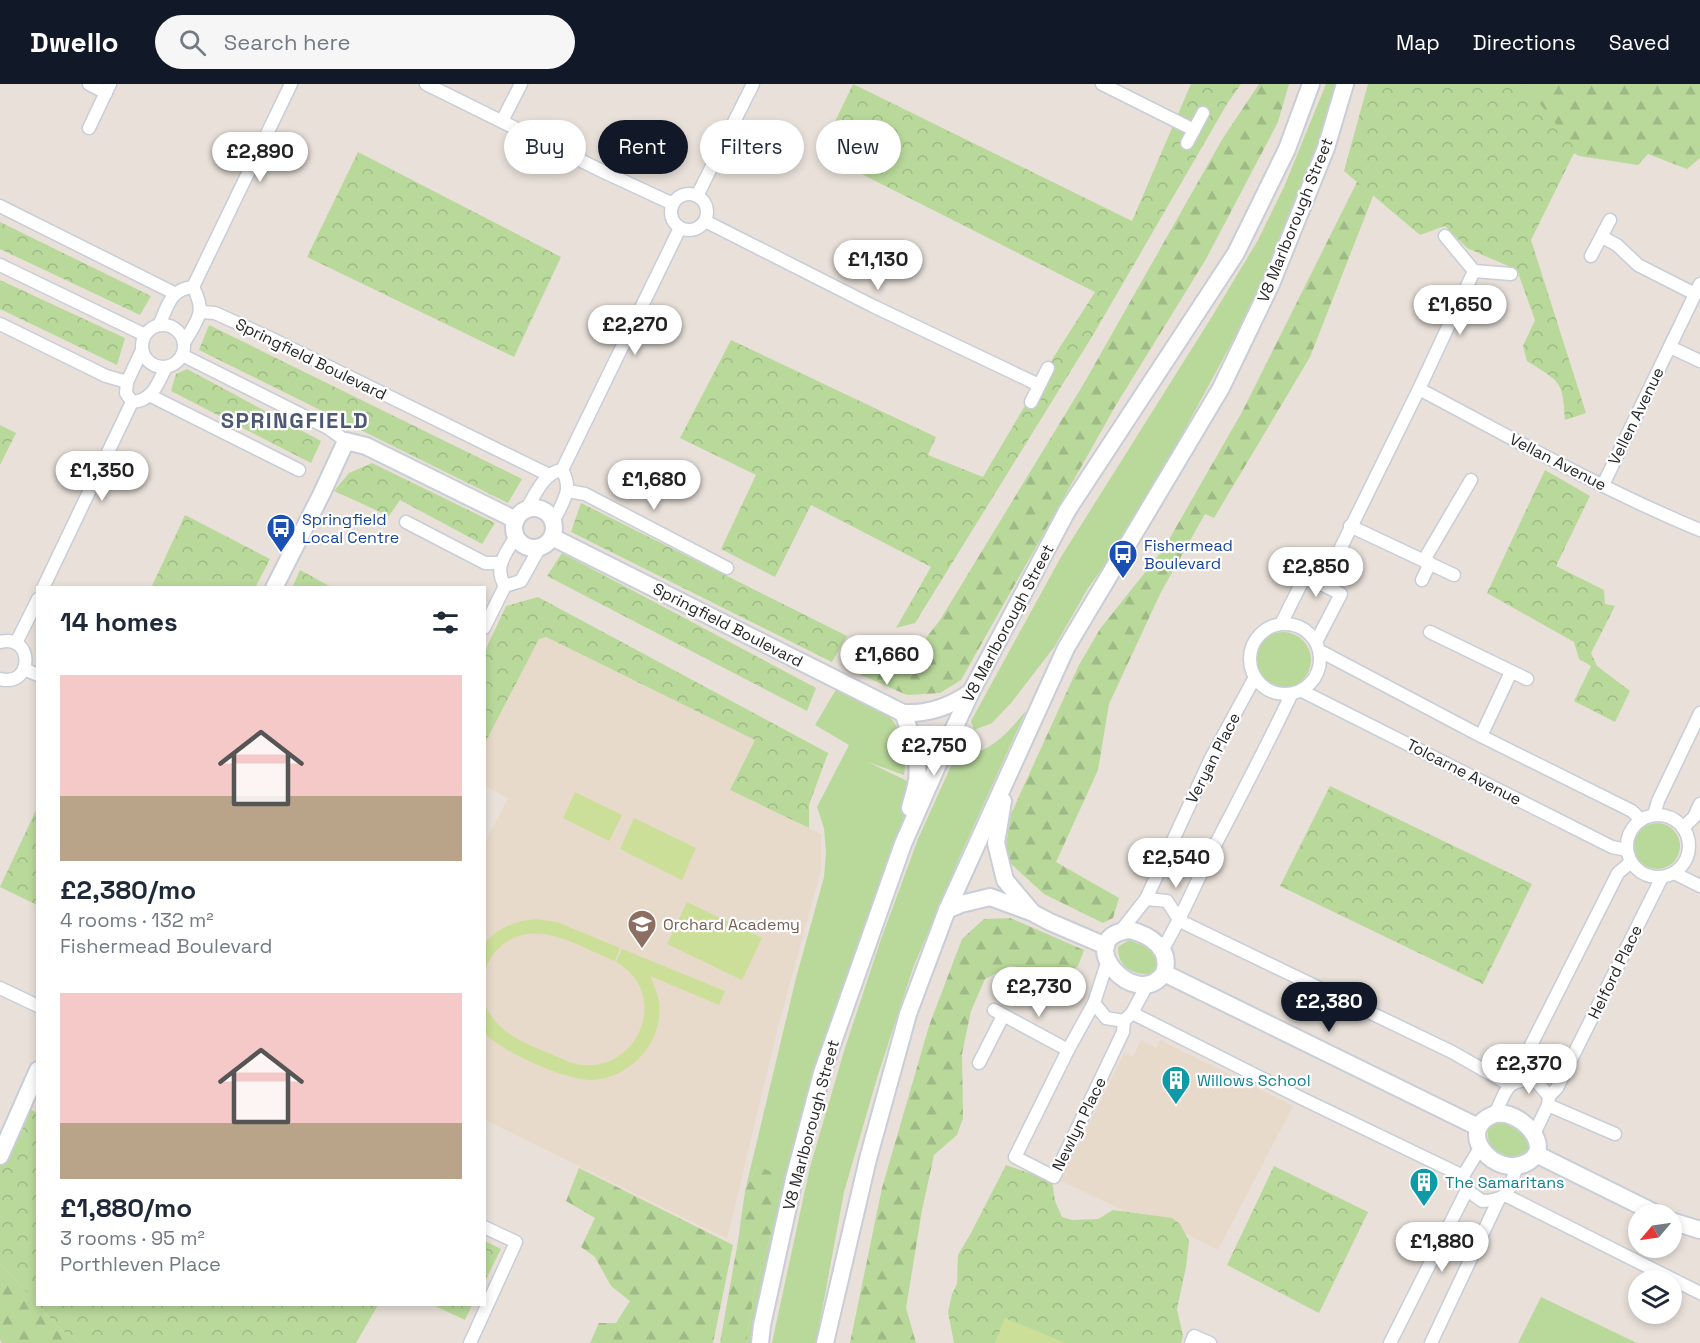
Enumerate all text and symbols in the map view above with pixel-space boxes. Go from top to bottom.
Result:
search box [155,15,575,69]
text: Dwello [30,24,119,60]
icon: search [176,26,209,59]
text: Search here [224,28,351,56]
text: Map [1396,29,1440,56]
text: Directions [1473,29,1576,56]
text: Saved [1609,29,1670,56]
chip: Buy [504,120,586,174]
chip: Rent [598,120,688,174]
chip: Filters [700,120,804,174]
chip: New [816,120,901,174]
pin: £2,890 [211,132,309,183]
street label: V8 Marlborough Street [1252,135,1338,305]
text: £2,890 [226,138,294,164]
pin: £1,130 [829,240,927,291]
text: £1,130 [848,246,908,272]
pin: £1,650 [1411,285,1509,336]
text: £1,650 [1428,291,1492,317]
pin: £2,270 [586,305,684,356]
text: £2,270 [602,311,668,337]
street label: Springfield Boulevard [232,313,390,405]
street label: Vellen Avenue [1603,364,1669,468]
district label: SPRINGFIELD [221,406,369,434]
street label: Vellan Avenue [1506,429,1610,495]
pin: £1,350 [53,451,151,502]
text: £1,350 [70,457,134,483]
pin: £1,680 [605,460,703,511]
text: £1,680 [622,466,686,492]
place label: Springfield Local Centre [302,509,399,548]
bus stop icon: Springfield Local Centre [265,512,297,554]
place label: Fishermead Boulevard [1144,535,1233,574]
bus stop icon: Fishermead Boulevard [1107,538,1139,580]
street label: V8 Marlborough Street [957,541,1059,705]
pin: £2,850 [1267,547,1365,598]
text: £2,850 [1282,553,1350,579]
street label: Springfield Boulevard [649,578,807,672]
text: 14 homes [60,605,178,639]
icon: filters [429,606,462,639]
pin: £1,660 [838,635,936,686]
text: £1,660 [854,641,920,667]
street label: Veryan Place [1181,709,1245,807]
icon: home [207,714,315,822]
pin: £2,750 [885,726,983,777]
text: £2,750 [901,732,967,758]
street label: Tolcarne Avenue [1403,734,1525,810]
pin: £2,540 [1127,838,1225,889]
text: £2,540 [1142,844,1210,870]
text: £2,380/mo [60,873,196,907]
text: 4 rooms · 132 m² [60,907,213,933]
school or university icon: Orchard Academy [626,908,658,950]
place label: Orchard Academy [663,914,800,935]
street label: Helford Place [1583,921,1647,1023]
text: Fishermead Boulevard [60,933,272,959]
pin: £2,730 [990,967,1088,1018]
text: £2,730 [1006,973,1072,999]
pin: £2,380 [1280,982,1378,1033]
text: £2,380 [1295,988,1363,1014]
icon: home [207,1032,315,1140]
street label: V8 Marlborough Street [778,1037,844,1213]
pin: £2,370 [1480,1044,1578,1095]
text: £2,370 [1496,1050,1562,1076]
building icon: Willows School [1160,1064,1192,1106]
place label: Willows School [1197,1070,1311,1091]
street label: Newlyn Place [1047,1074,1111,1174]
building icon: The Samaritans [1408,1166,1440,1208]
place label: The Samaritans [1445,1172,1564,1193]
text: £1,880/mo [60,1191,192,1225]
north arrow [1628,1204,1682,1258]
map controls [1628,1204,1682,1324]
pin: £1,880 [1393,1222,1491,1273]
text: 3 rooms · 95 m² [60,1225,205,1251]
text: £1,880 [1410,1228,1474,1254]
text: Porthleven Place [60,1251,221,1277]
button: layers [1628,1270,1682,1324]

